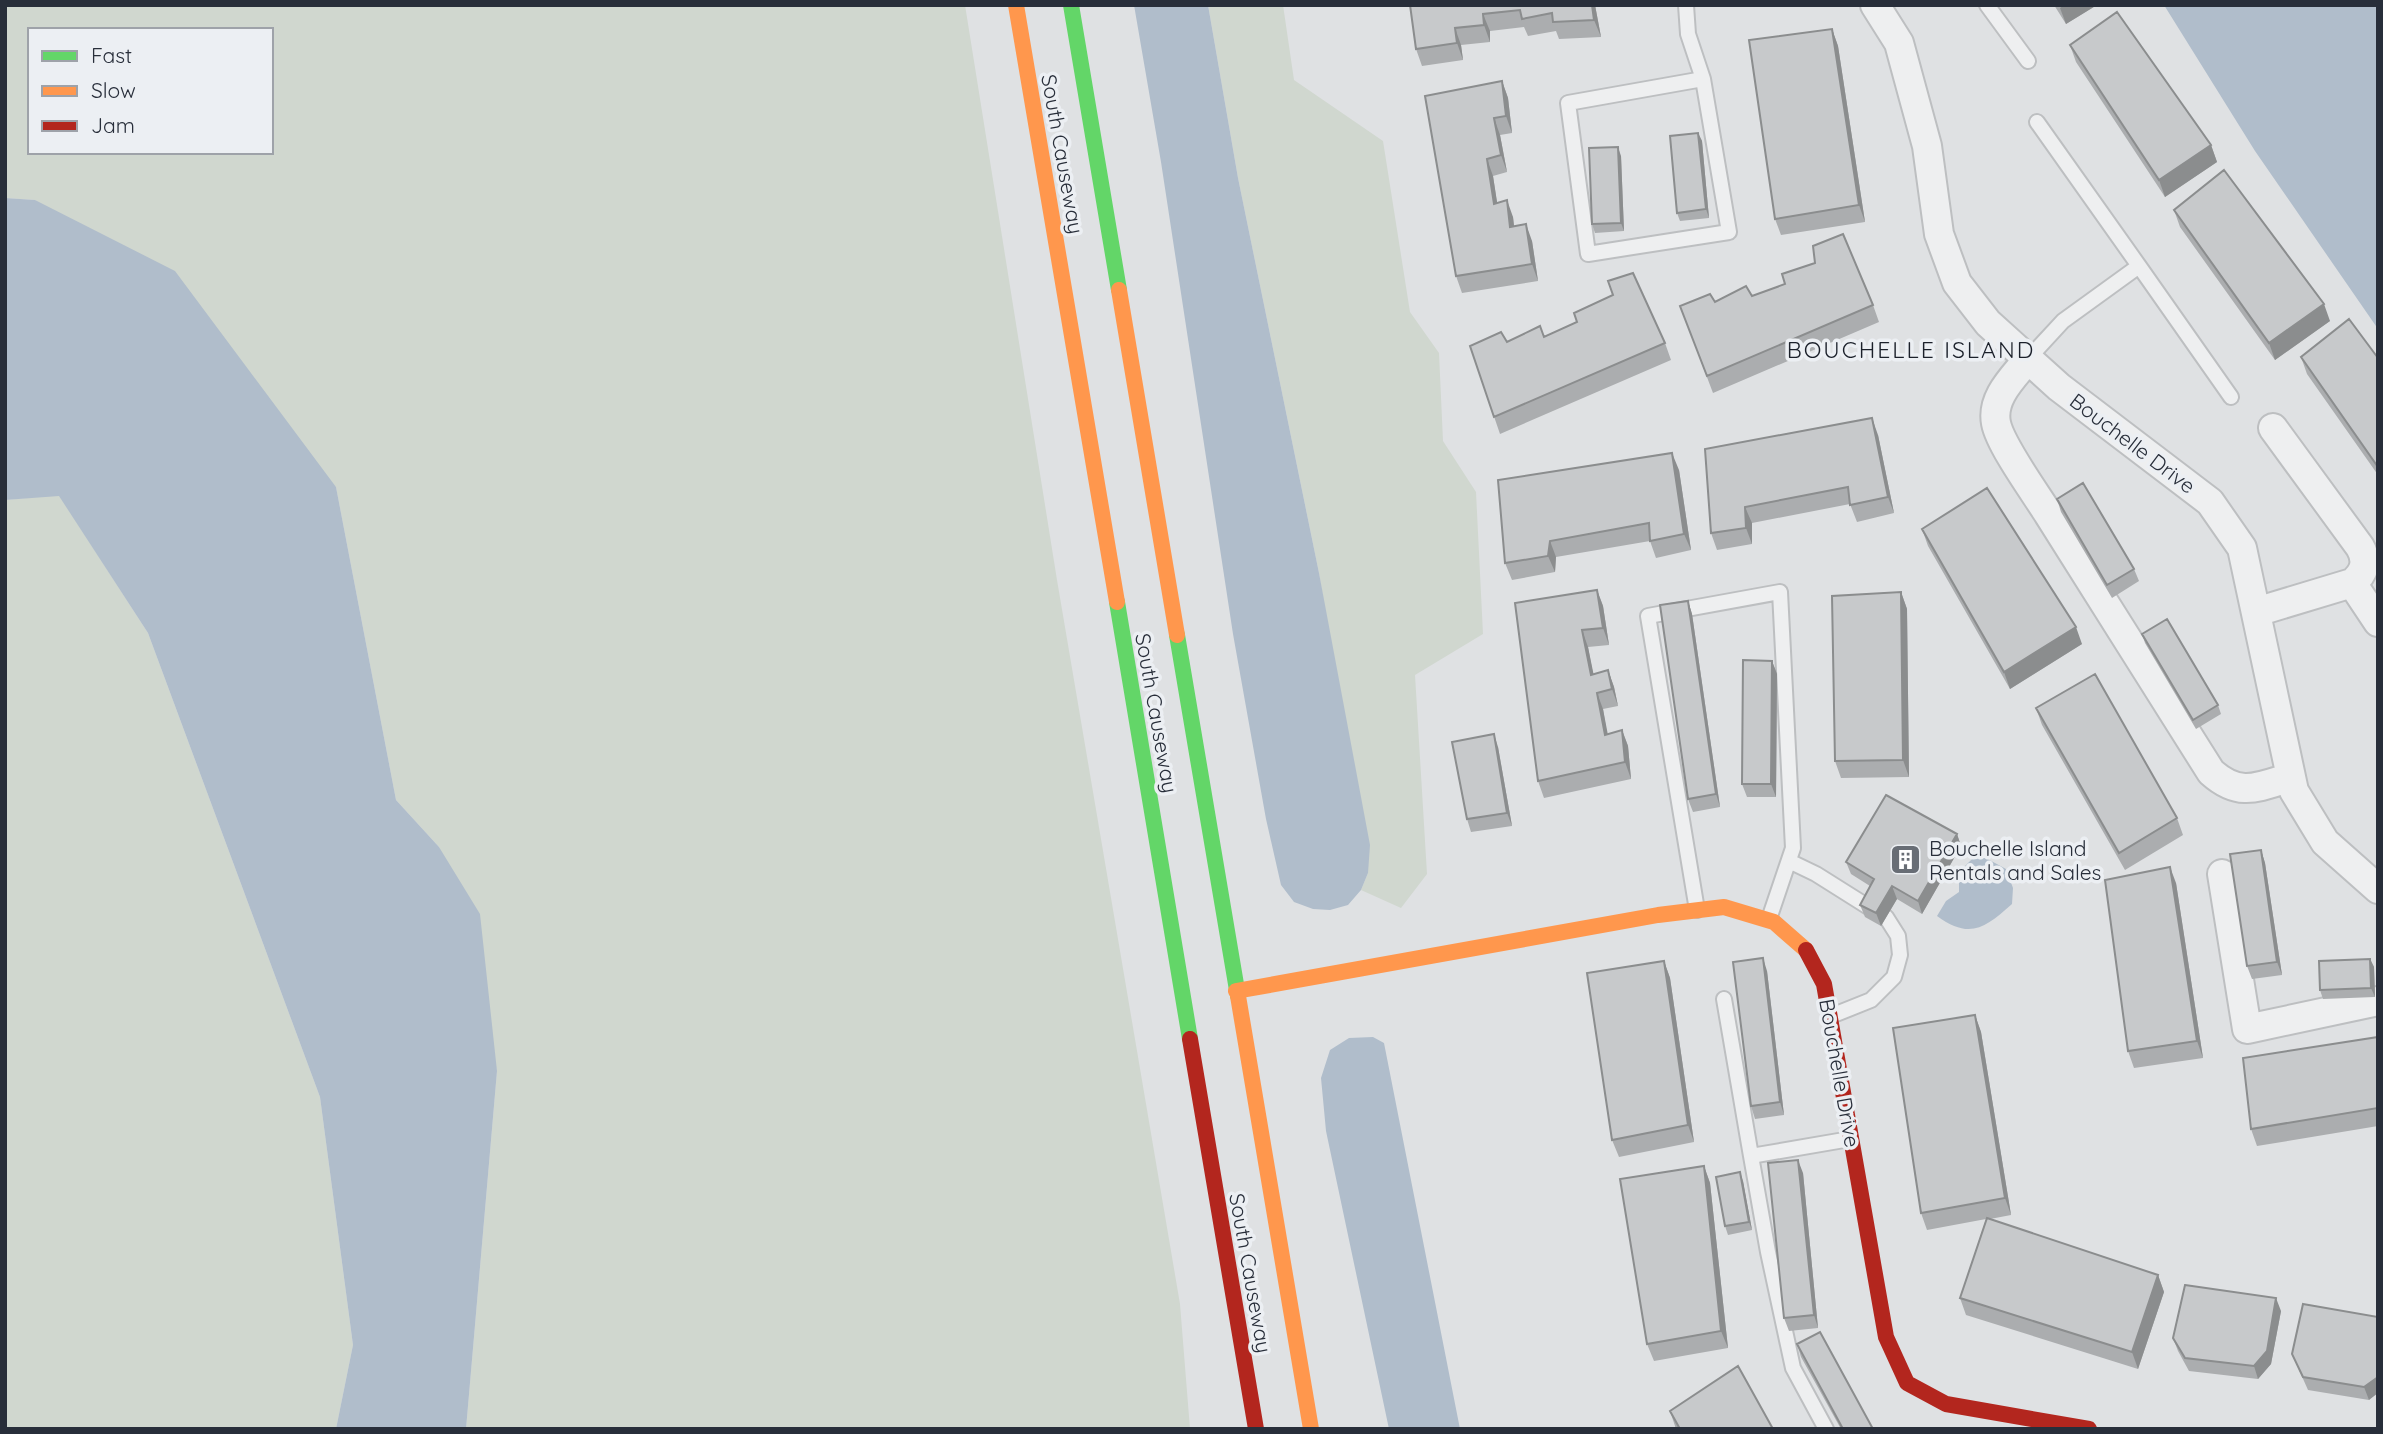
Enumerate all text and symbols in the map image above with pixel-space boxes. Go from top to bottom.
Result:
legend [28,28,273,154]
text: Fast [91,42,132,68]
street label: South Causeway [1036,72,1090,236]
text: Slow [91,77,136,103]
text: Jam [91,112,135,138]
district label: BOUCHELLE ISLAND [1787,335,2035,364]
street label: Bouchelle Drive [2065,387,2201,499]
street label: South Causeway [1130,631,1184,795]
place label: Bouchelle Island Rentals and Sales [1929,835,2101,885]
building icon: Bouchelle Island Rentals and Sales [1889,843,1923,877]
street label: Bouchelle Drive [1814,997,1866,1149]
street label: South Causeway [1224,1191,1278,1355]

